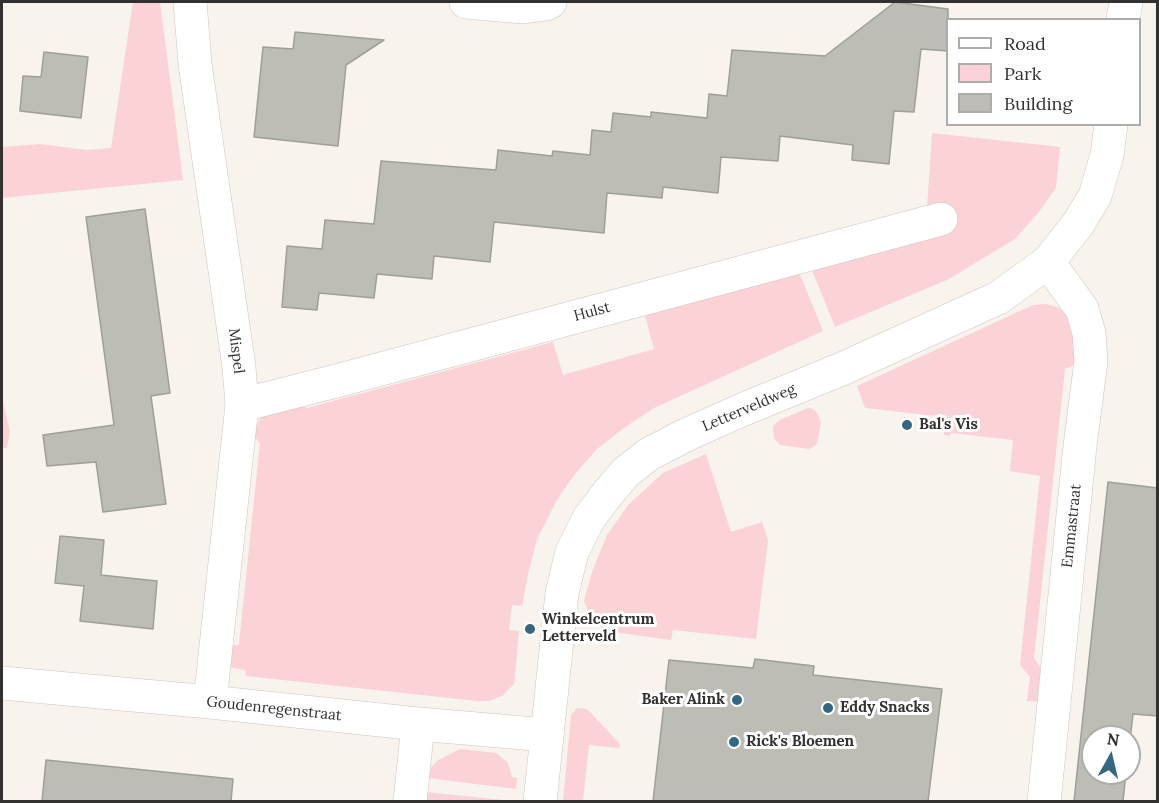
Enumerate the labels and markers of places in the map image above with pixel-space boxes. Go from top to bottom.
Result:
place label: Bal's Vis [919,416,978,434]
marker: Bal's Vis [900,418,914,432]
place label: Winkelcentrum Letterveld [542,611,654,646]
marker: Winkelcentrum Letterveld [523,622,537,636]
place label: Baker Alink [641,691,725,709]
marker: Baker Alink [730,693,744,707]
place label: Eddy Snacks [840,699,929,717]
marker: Eddy Snacks [821,701,835,715]
place label: Rick's Bloemen [746,733,854,751]
marker: Rick's Bloemen [727,735,741,749]

